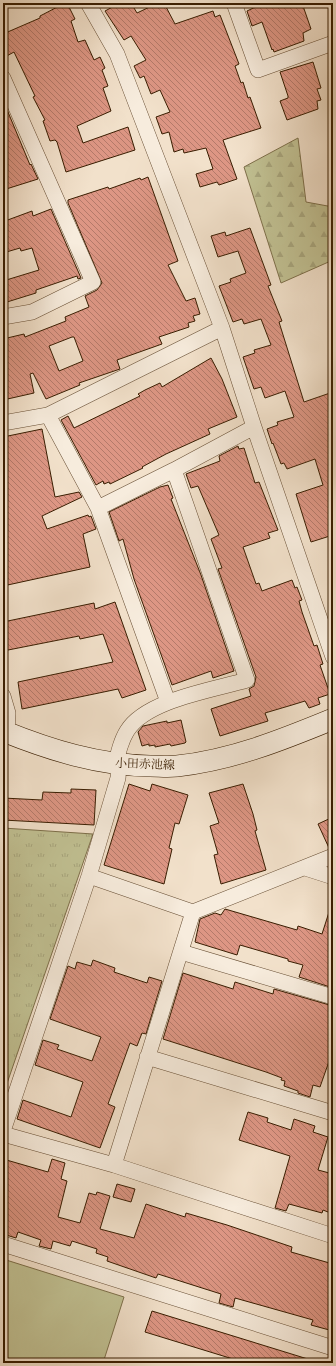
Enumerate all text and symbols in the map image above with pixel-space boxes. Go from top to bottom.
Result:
street label: 小田赤池線 [115,755,175,775]

